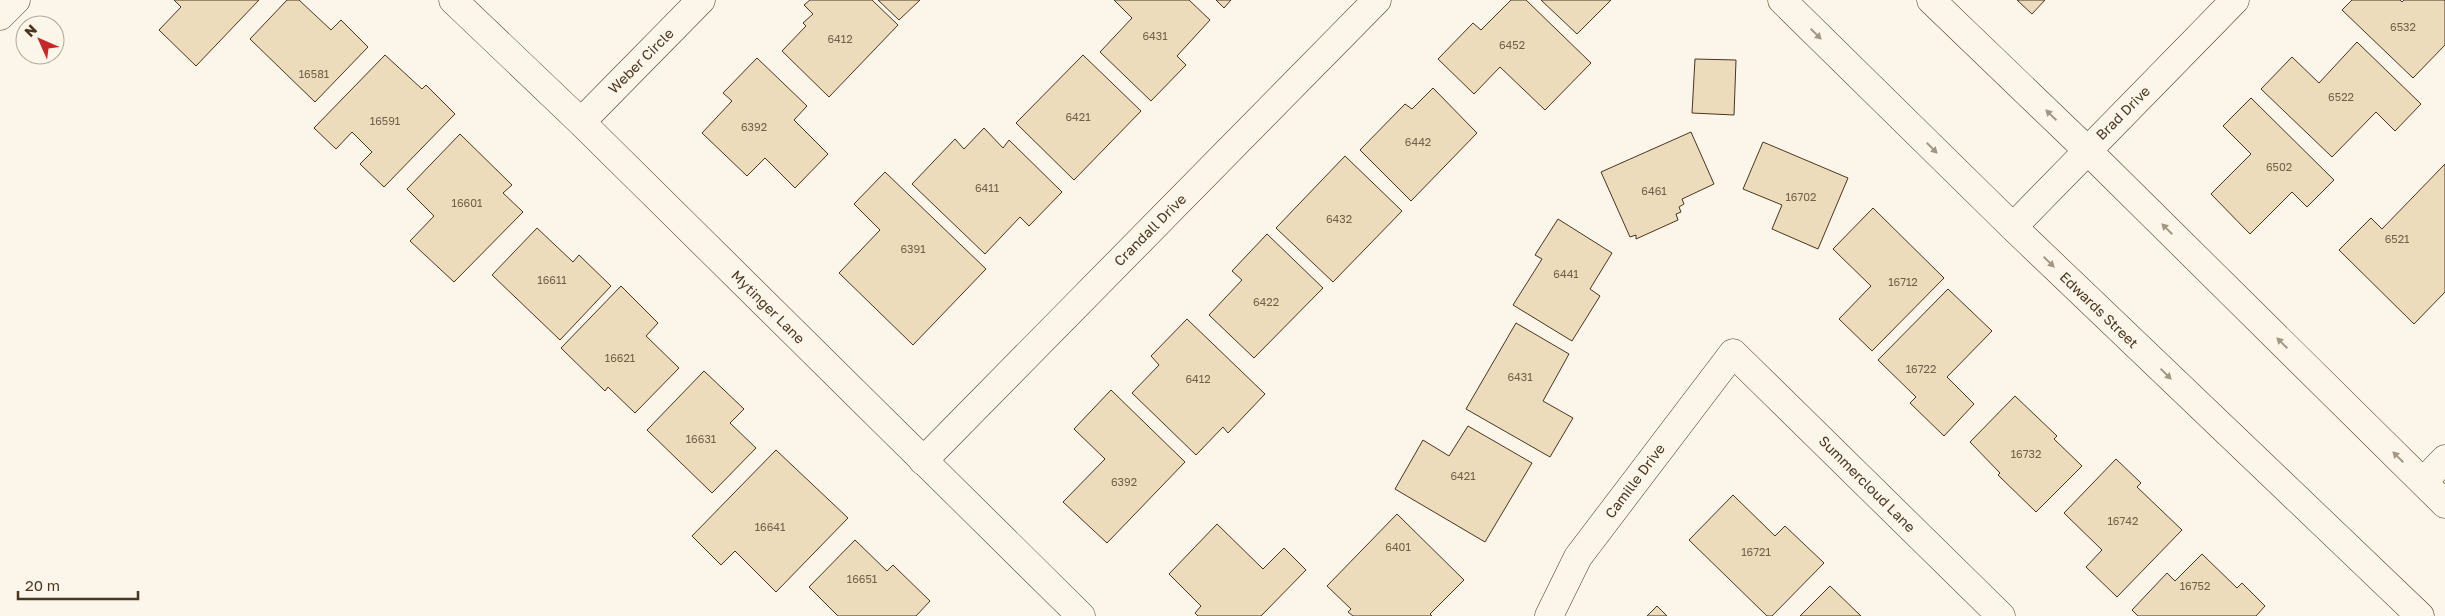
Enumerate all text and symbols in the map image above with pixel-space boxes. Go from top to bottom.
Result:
north arrow [15,15,65,65]
house number: 6532 [2390,20,2416,33]
text: N [21,21,40,40]
street label: Weber Circle [604,24,677,97]
one-way arrow [1810,28,1822,40]
house number: 6431 [1142,29,1168,42]
house number: 6412 [827,32,853,45]
house number: 6452 [1499,38,1525,51]
house number: 16581 [299,67,329,80]
street label: Brad Drive [2092,82,2153,143]
house number: 6522 [2328,90,2354,103]
one-way arrow [2045,109,2057,121]
house number: 6421 [1065,110,1091,123]
house number: 16591 [370,114,400,127]
house number: 6392 [741,120,767,133]
house number: 6442 [1405,135,1431,148]
one-way arrow [1926,142,1938,154]
house number: 6502 [2266,160,2292,173]
house number: 6411 [975,181,999,194]
house number: 6461 [1641,184,1667,197]
street label: Crandall Drive [1110,190,1189,269]
house number: 16702 [1785,190,1817,203]
house number: 16601 [452,196,482,209]
house number: 6432 [1326,212,1352,225]
one-way arrow [2161,223,2173,235]
house number: 6521 [2385,232,2409,245]
house number: 6391 [900,242,926,255]
one-way arrow [2042,256,2054,268]
street label: Mytinger Lane [728,266,809,347]
house number: 6441 [1553,267,1579,280]
street label: Edwards Street [2057,268,2142,351]
house number: 16611 [537,273,567,286]
house number: 16712 [1888,275,1918,288]
house number: 6422 [1253,295,1279,308]
one-way arrow [2277,337,2289,349]
house number: 16621 [605,351,635,364]
house number: 16722 [1906,362,1936,375]
one-way arrow [2160,368,2172,380]
house number: 6431 [1507,370,1533,383]
house number: 6412 [1185,372,1211,385]
house number: 16631 [686,432,716,445]
street label: Summercloud Lane [1816,432,1919,535]
street label: Camille Drive [1601,440,1668,521]
house number: 16732 [2011,447,2041,460]
one-way arrow [2392,451,2404,463]
house number: 6421 [1450,469,1476,482]
house number: 6392 [1111,475,1137,488]
house number: 16742 [2108,514,2138,527]
house number: 16641 [755,520,785,533]
house number: 6401 [1385,540,1411,553]
house number: 16721 [1741,545,1771,558]
scale bar [18,568,138,600]
house number: 16651 [847,572,877,585]
text: 20 m [25,576,60,594]
house number: 16752 [2180,579,2210,592]

